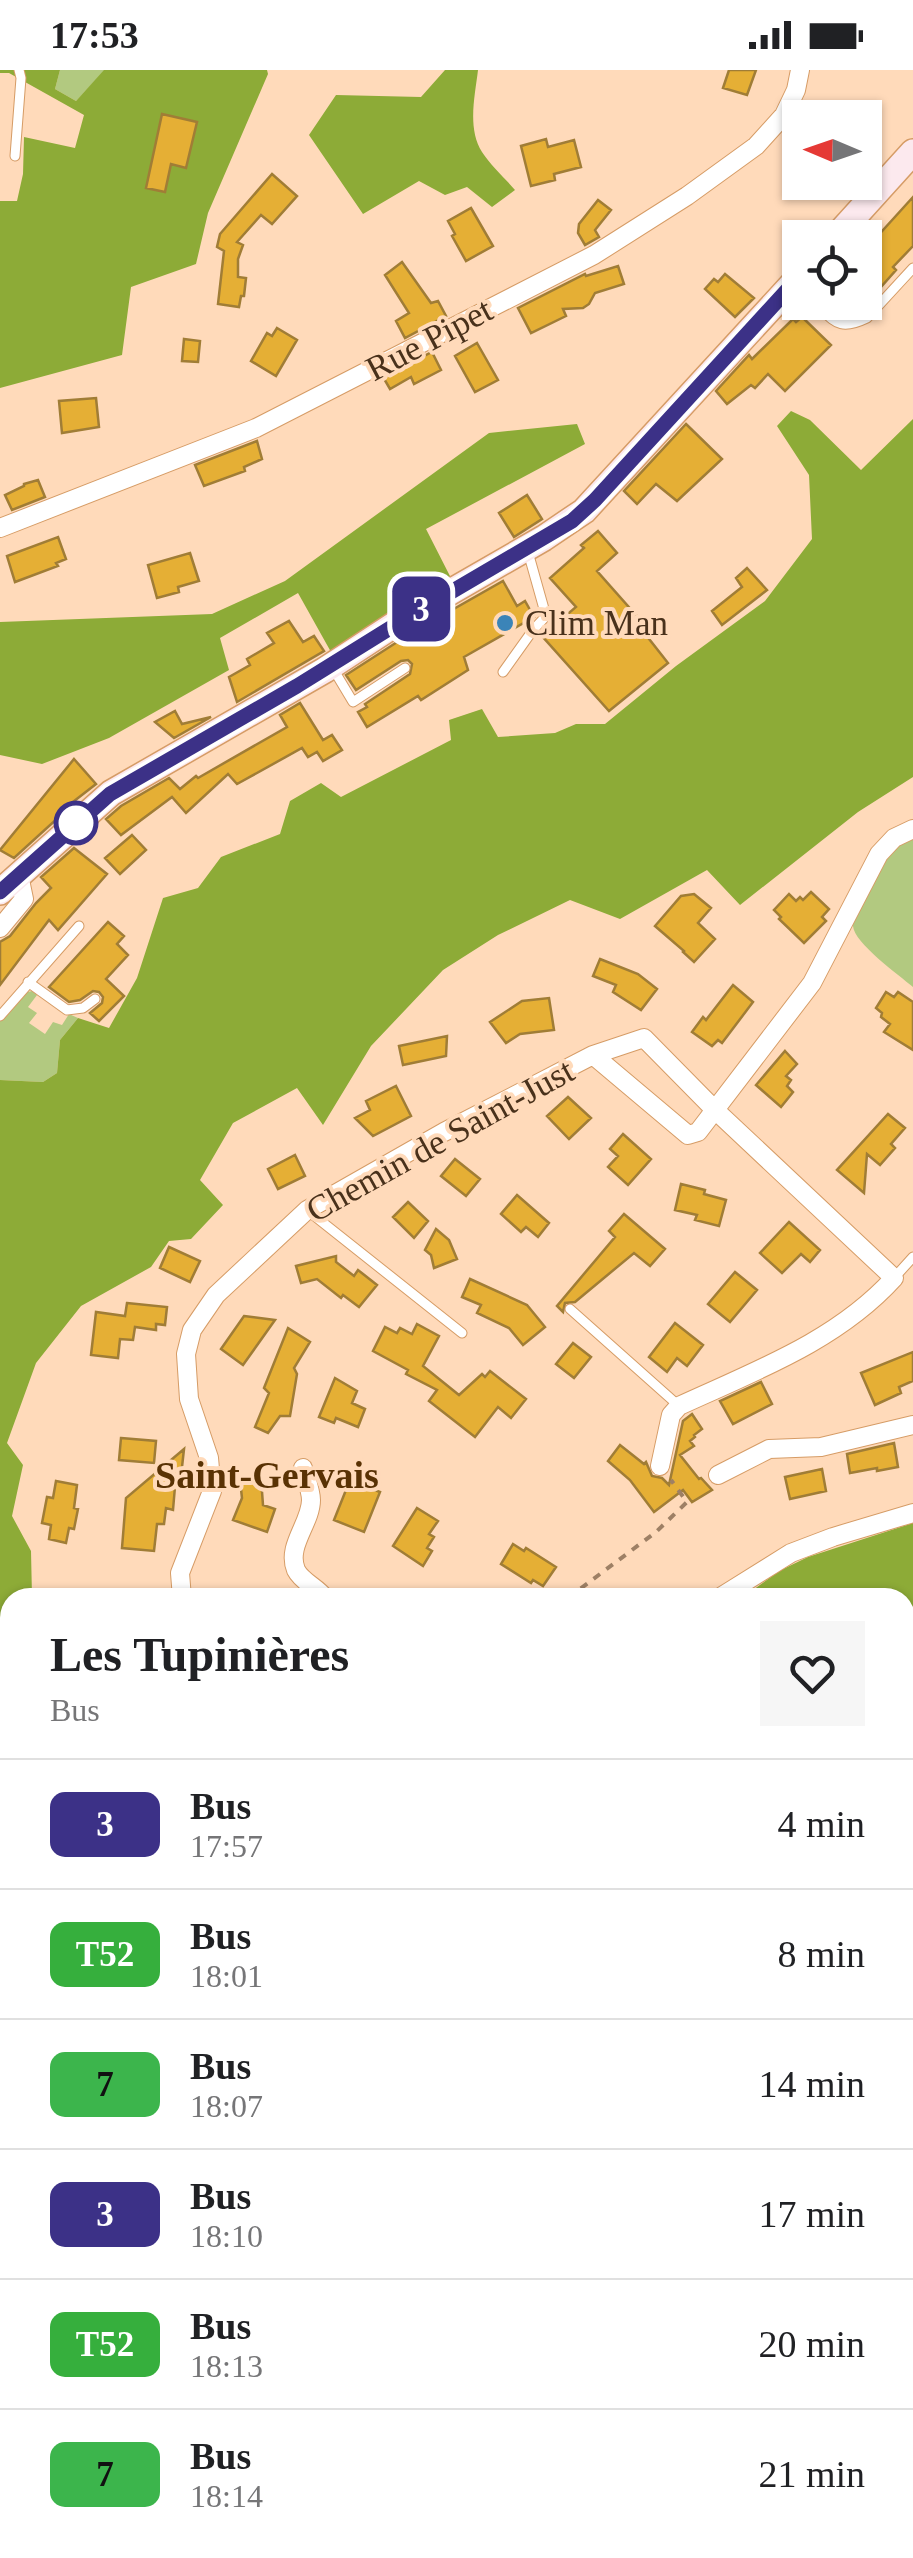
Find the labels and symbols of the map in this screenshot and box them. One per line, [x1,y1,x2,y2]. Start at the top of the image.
north arrow [782,100,882,200]
street label: Rue Pipet [360,290,499,389]
line badge: 3 [388,576,454,642]
place label: Clim Man [525,604,668,643]
marker: Clim Man [494,612,516,634]
unlabelled marker [55,802,97,844]
street label: Chemin de Saint-Just [300,1051,581,1230]
district label: Saint-Gervais [155,1454,379,1496]

